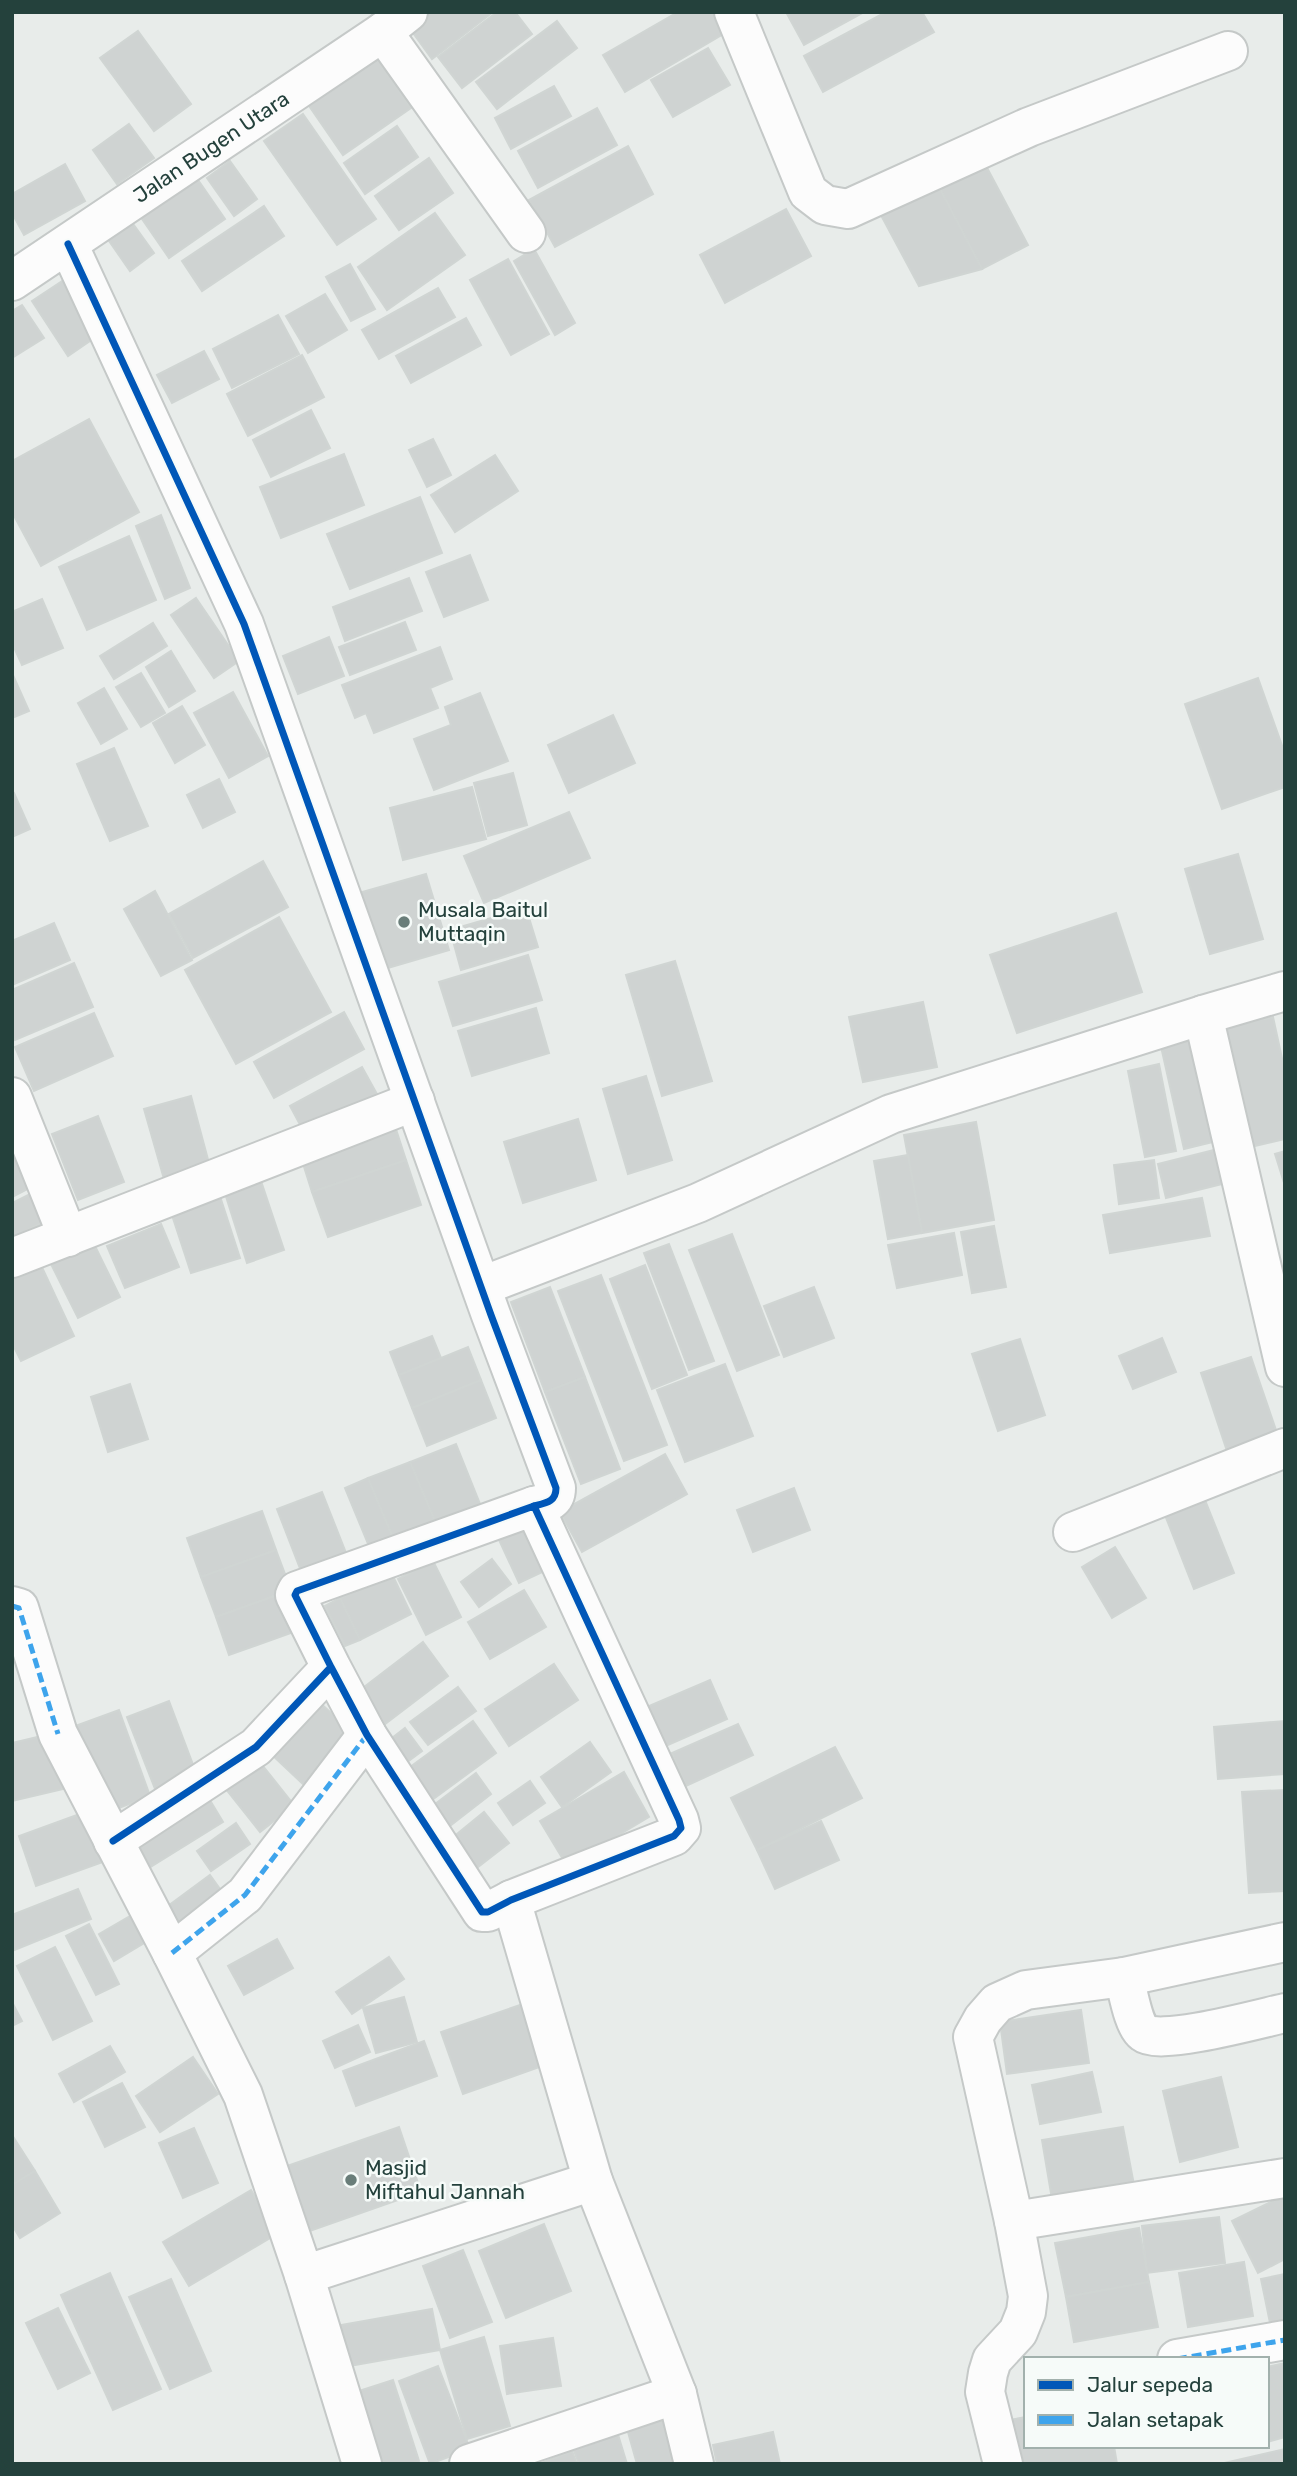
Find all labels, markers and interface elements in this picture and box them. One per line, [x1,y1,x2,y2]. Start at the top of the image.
street label: Jalan Bugen Utara [128,86,294,208]
place label: Musala Baitul Muttaqin [418,897,548,946]
marker: Musala Baitul Muttaqin [396,914,412,930]
place label: Masjid Miftahul Jannah [365,2155,525,2204]
marker: Masjid Miftahul Jannah [343,2172,359,2188]
legend [1024,2357,1269,2448]
text: Jalur sepeda [1087,2372,1213,2397]
text: Jalan setapak [1087,2407,1224,2432]

